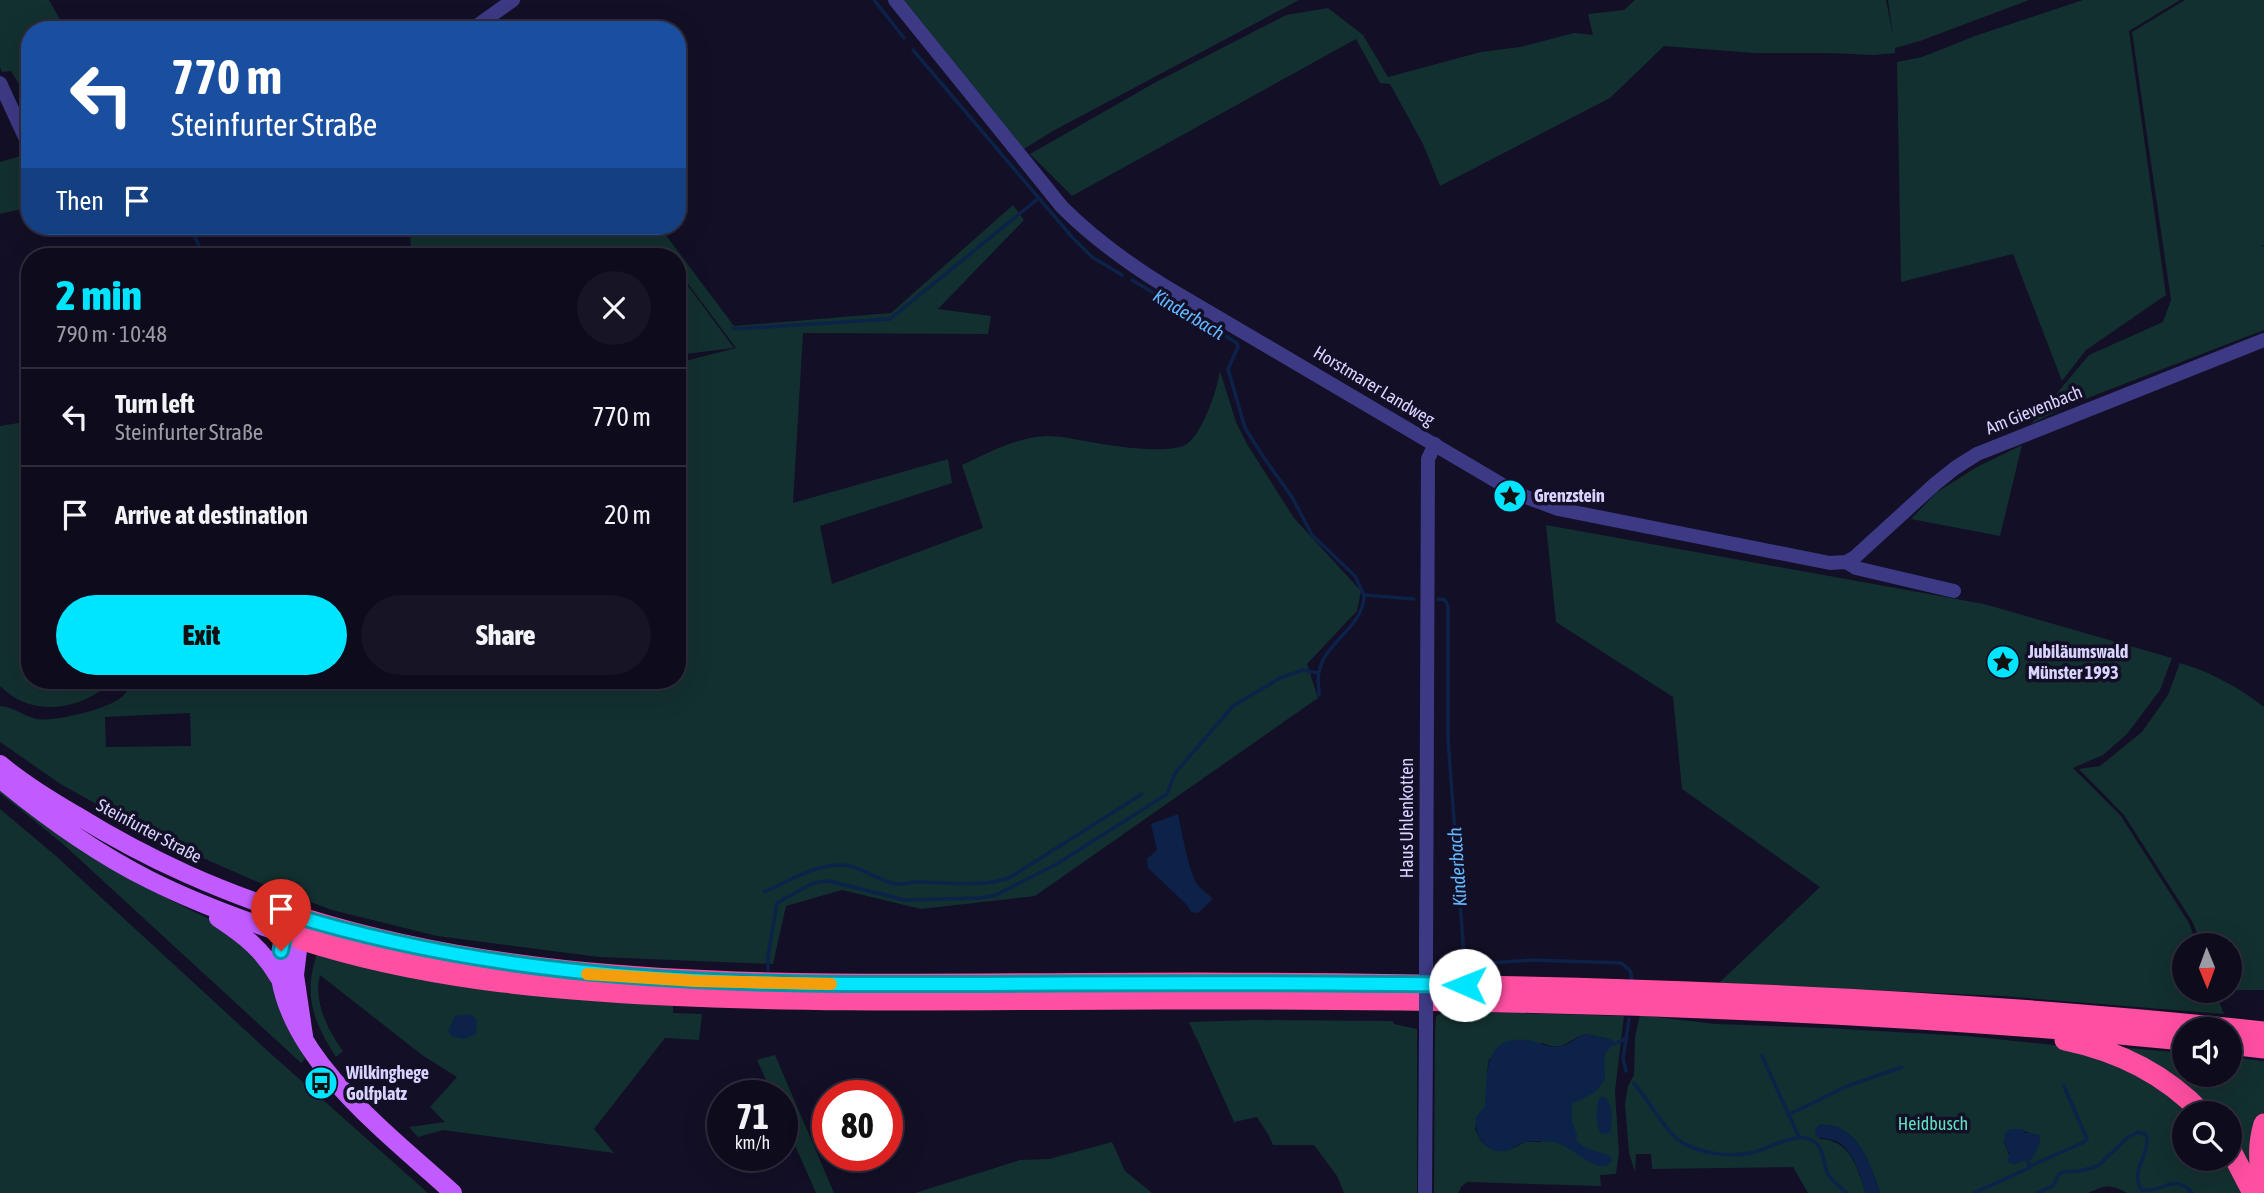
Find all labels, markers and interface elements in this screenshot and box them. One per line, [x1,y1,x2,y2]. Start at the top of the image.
text: 770 m [171,48,282,104]
icon: left [56,49,147,140]
text: Steinfurter Straße [171,106,377,143]
icon: arrive [118,182,156,220]
text: Then [56,186,104,216]
text: 2 min [56,271,142,319]
button: close [577,271,651,345]
water label: Kinderbach [1149,284,1229,344]
text: 790 m · 10:48 [56,321,167,347]
street label: Horstmarer Landweg [1310,341,1439,430]
street label: Am Gievenbach [1982,381,2085,438]
text: Turn left [115,389,195,419]
icon: left [56,398,94,436]
text: 770 m [592,402,651,432]
text: Steinfurter Straße [115,419,263,445]
place icon: Grenzstein [1491,477,1529,515]
place label: Grenzstein [1534,485,1605,506]
icon: arrive [56,496,94,534]
text: Arrive at destination [115,500,308,530]
text: 20 m [604,500,651,530]
button: Exit [56,595,347,675]
button: Share [361,595,651,675]
place label: Jubiläumswald Münster 1993 [2027,641,2128,683]
place icon: Jubiläumswald Münster 1993 [1984,643,2022,681]
street label: Haus Uhlenkotten [1396,758,1417,878]
street label: Steinfurter Straße [93,794,205,867]
water label: Kinderbach [1443,827,1471,907]
pin [251,879,311,951]
icon: arrive [262,890,300,928]
north arrow [2172,933,2242,1003]
map controls [2172,933,2242,1171]
position arrow [1428,948,1502,1022]
button: sound [2172,1017,2242,1087]
place label: Wilkinghege Golfplatz [345,1062,429,1104]
bus stop icon: Wilkinghege Golfplatz [302,1064,340,1102]
speed limit sign: 80 [812,1080,903,1171]
text: 71 [736,1096,769,1136]
button: search [2172,1101,2242,1171]
park label: Heidbusch [1898,1113,1968,1134]
text: km/h [735,1132,770,1153]

